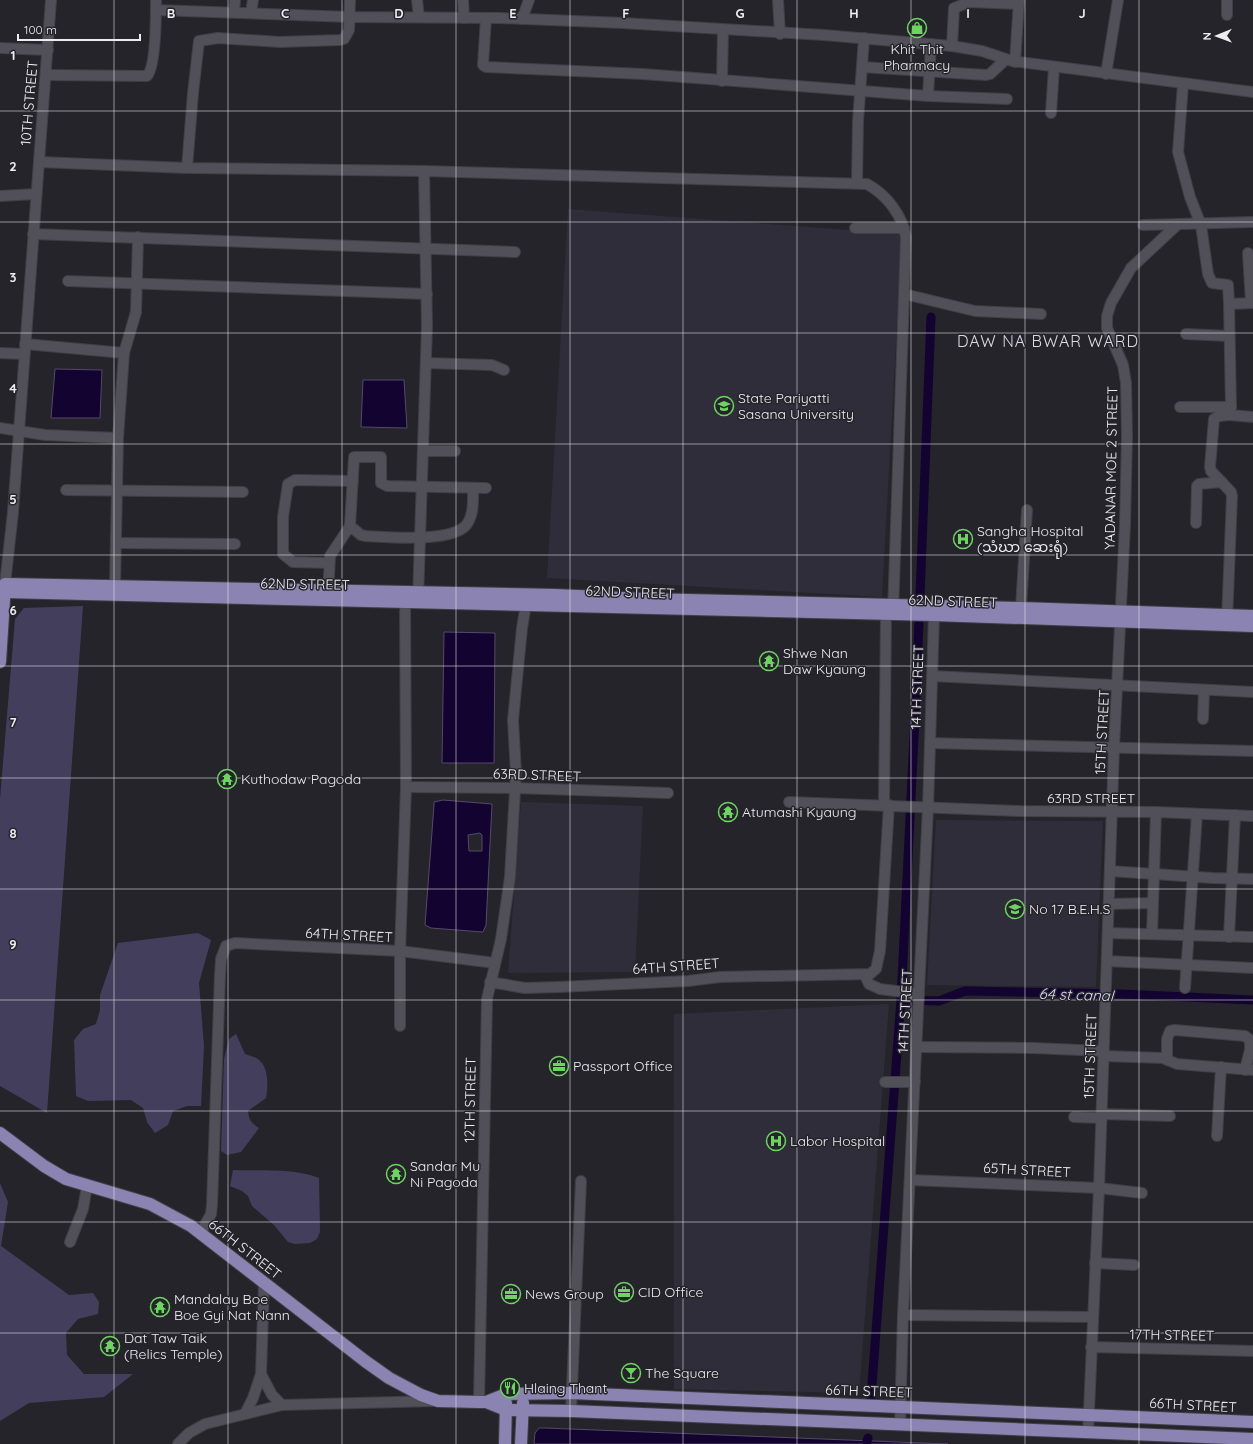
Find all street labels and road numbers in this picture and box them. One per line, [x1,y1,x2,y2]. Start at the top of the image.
street label: 10TH STREET [16,60,42,146]
street label: YADANAR MOE 2 STREET [1101,386,1121,550]
street label: 62ND STREET [260,574,350,594]
street label: 62ND STREET [585,581,675,603]
street label: 62ND STREET [908,590,998,612]
street label: 14TH STREET [907,644,927,730]
street label: 15TH STREET [1091,689,1113,775]
street label: 63RD STREET [493,764,581,786]
street label: 63RD STREET [1047,789,1135,807]
street label: 64TH STREET [305,924,393,946]
street label: 64TH STREET [632,954,720,978]
street label: 14TH STREET [894,968,916,1054]
street label: 15TH STREET [1080,1013,1100,1099]
street label: 12TH STREET [460,1057,480,1143]
street label: 65TH STREET [983,1159,1071,1181]
street label: 66TH STREET [205,1215,285,1283]
street label: 17TH STREET [1129,1325,1215,1345]
street label: 66TH STREET [825,1380,913,1402]
street label: 66TH STREET [1149,1394,1237,1416]

